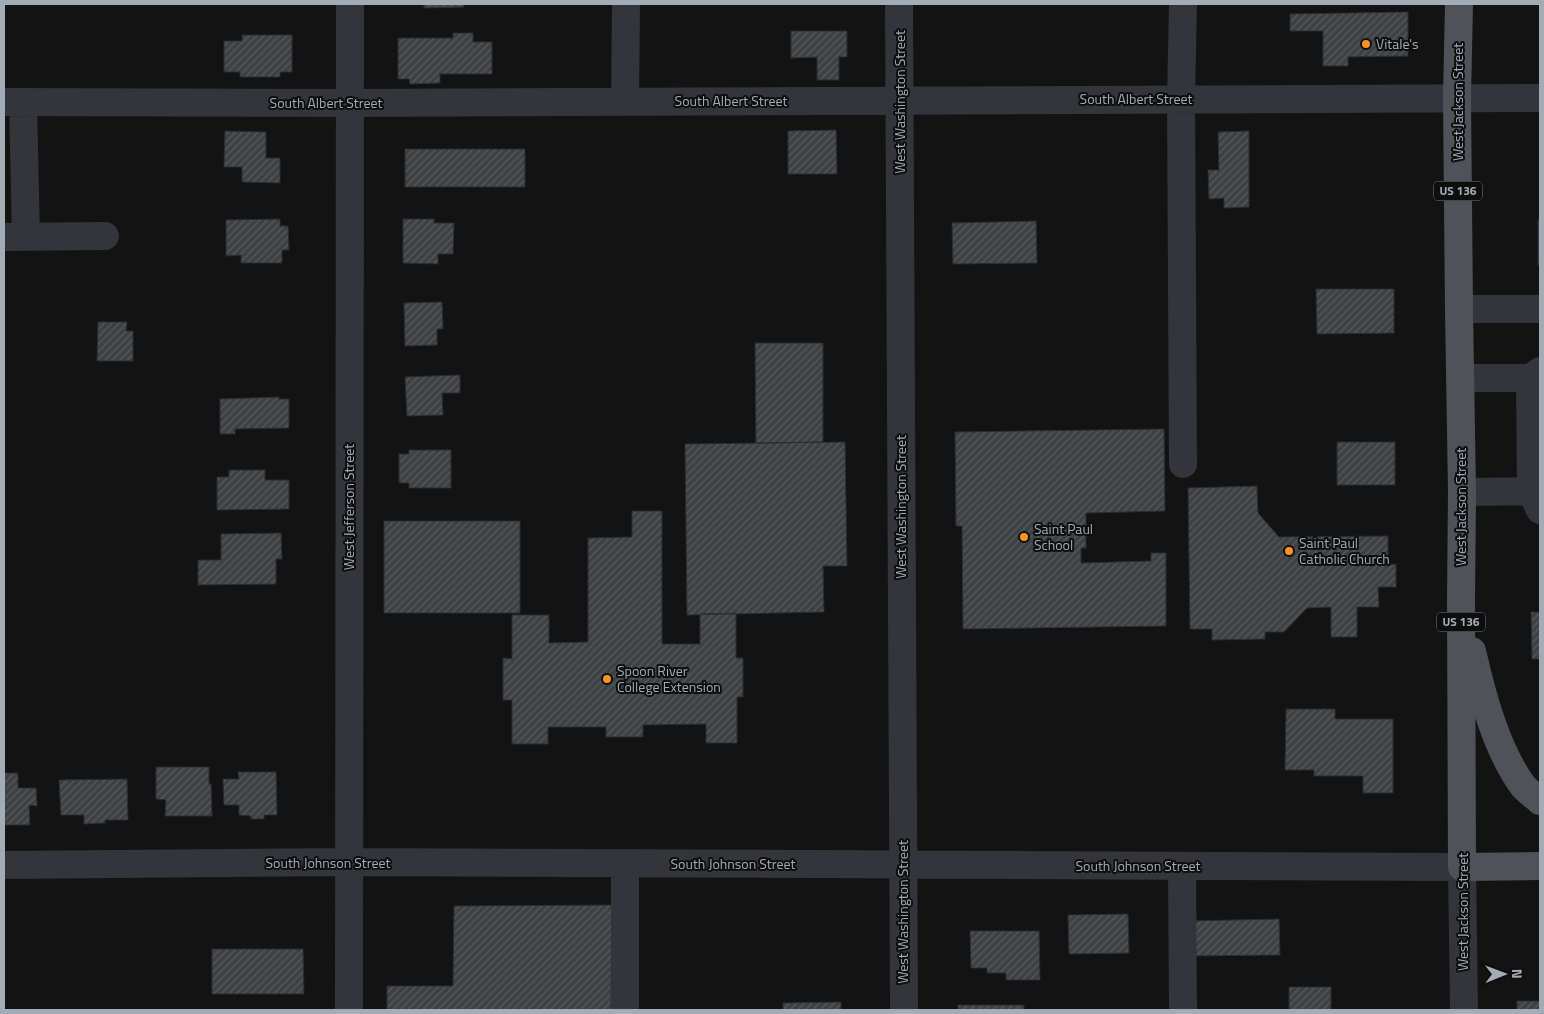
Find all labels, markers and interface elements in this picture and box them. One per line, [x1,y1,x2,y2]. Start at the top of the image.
street label: West Washington Street [889,30,910,174]
place label: Vitale's [1376,33,1419,54]
marker: Vitale's [1360,38,1372,50]
street label: West Jackson Street [1447,43,1468,161]
street label: South Albert Street [1080,88,1193,109]
street label: South Albert Street [675,90,788,111]
street label: South Albert Street [270,92,383,113]
road number: US 136 [1434,182,1482,200]
street label: West Washington Street [890,435,911,579]
street label: West Jefferson Street [338,444,359,570]
street label: West Jackson Street [1450,448,1471,566]
place label: Saint Paul School [1034,518,1093,555]
marker: Saint Paul School [1018,531,1030,543]
place label: Saint Paul Catholic Church [1299,532,1390,569]
marker: Saint Paul Catholic Church [1283,545,1295,557]
road number: US 136 [1437,612,1485,632]
place label: Spoon River College Extension [617,660,721,697]
marker: Spoon River College Extension [601,673,613,685]
street label: West Washington Street [892,840,913,984]
street label: South Johnson Street [266,852,391,873]
street label: South Johnson Street [671,853,796,874]
street label: West Jackson Street [1452,853,1473,971]
street label: South Johnson Street [1076,855,1201,876]
north arrow [1479,949,1529,999]
text: N [1507,969,1528,979]

